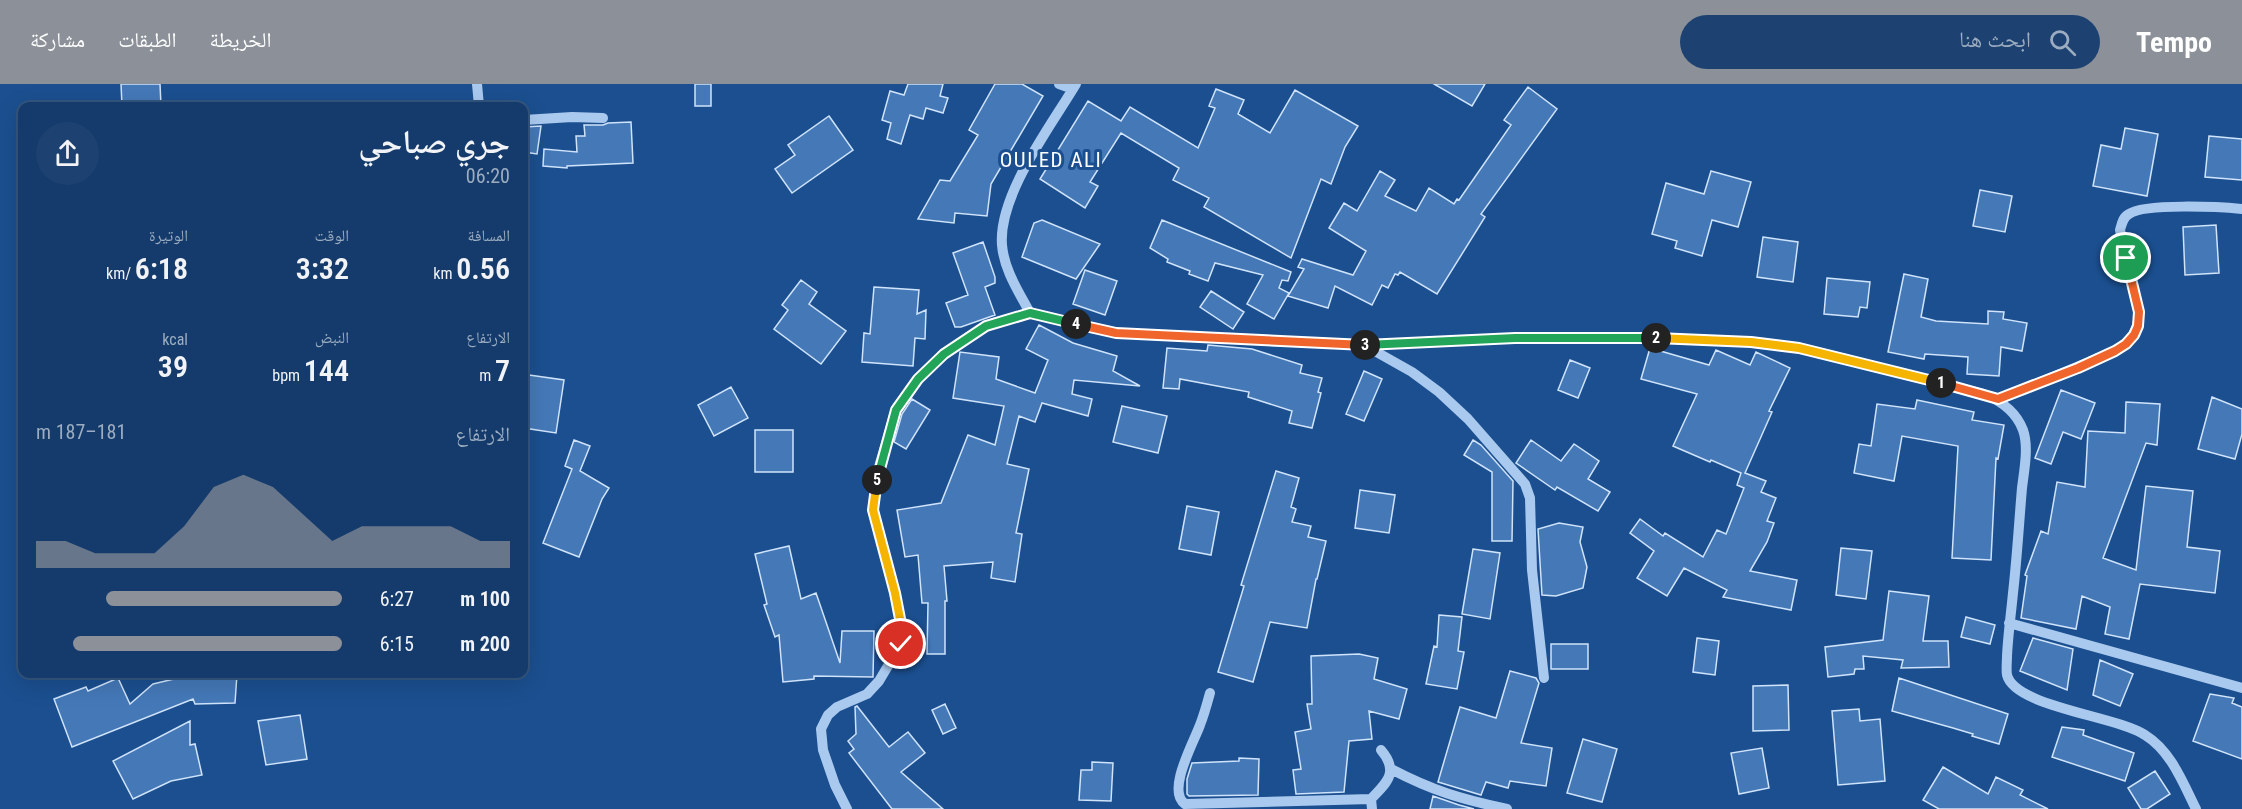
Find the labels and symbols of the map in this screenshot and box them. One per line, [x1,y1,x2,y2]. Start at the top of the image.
district label: OULED ALI [1000,148,1102,172]
pin [2100,232,2151,283]
pin: 4 [1061,309,1091,339]
pin: 2 [1641,323,1671,353]
pin: 3 [1350,330,1380,360]
pin: 1 [1926,368,1956,398]
pin: 5 [862,465,892,495]
pin [875,618,926,669]

